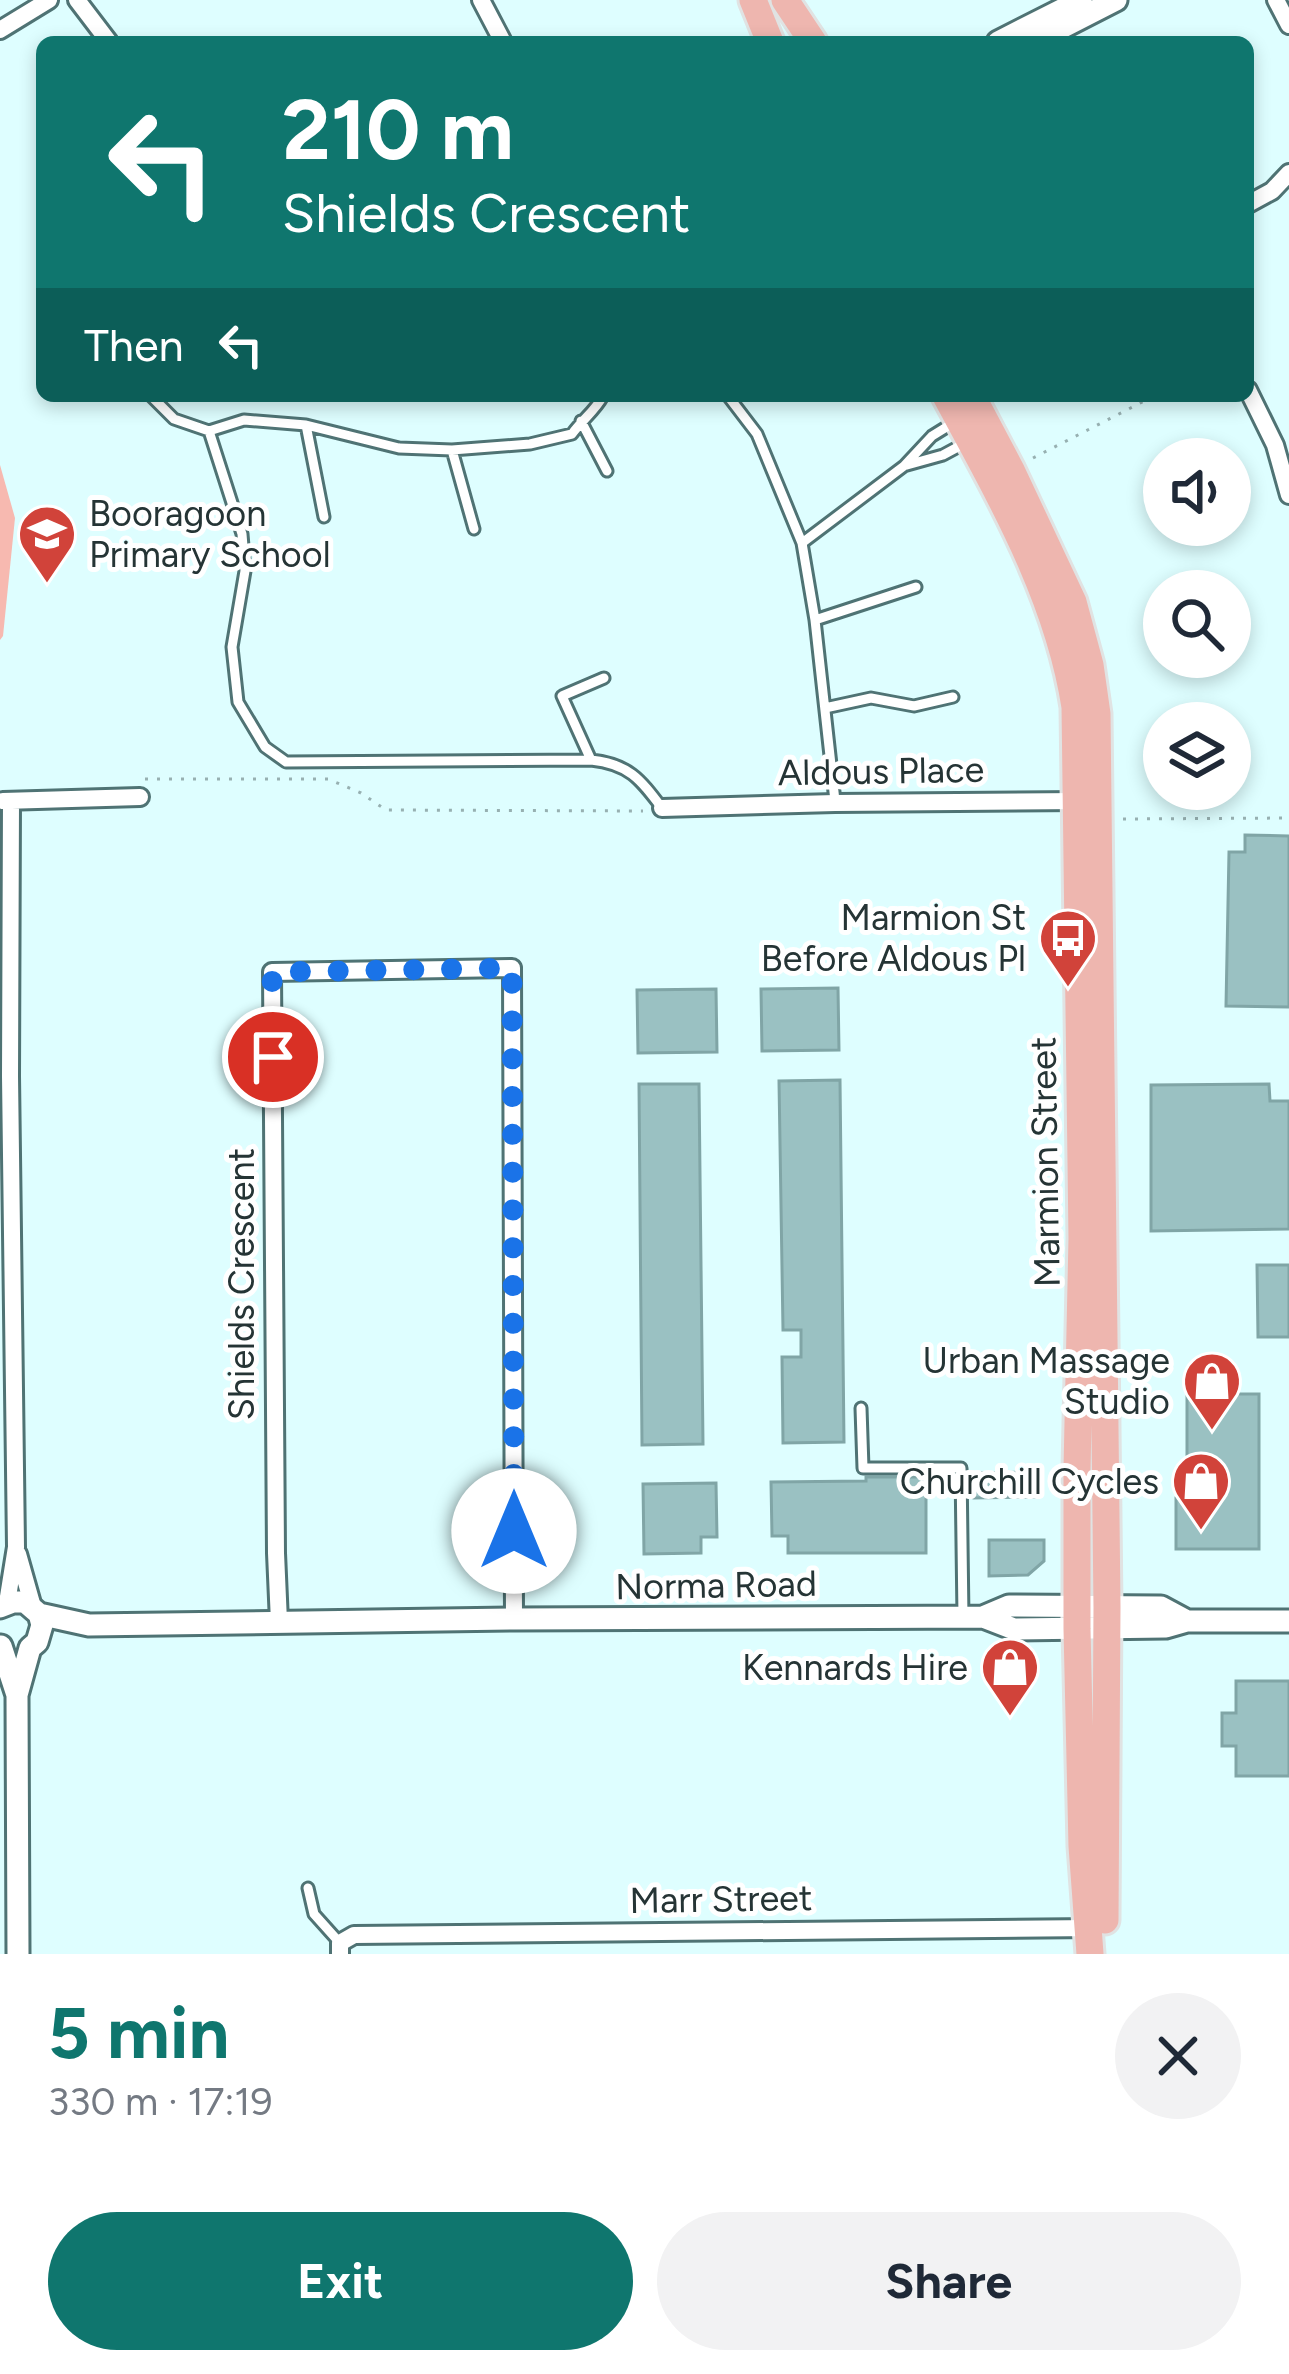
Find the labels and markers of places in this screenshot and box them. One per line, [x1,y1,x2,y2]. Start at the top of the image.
place label: Booragoon Primary School [89,492,331,576]
school or university icon: Booragoon Primary School [16,503,78,585]
place label: Marmion St Before Aldous Pl [761,896,1026,980]
bus stop icon: Marmion St Before Aldous Pl [1037,907,1099,989]
pin [222,1006,324,1108]
place label: Urban Massage Studio [922,1339,1170,1423]
shop icon: Urban Massage Studio [1181,1350,1243,1432]
shop icon: Churchill Cycles [1170,1450,1232,1532]
place label: Churchill Cycles [900,1460,1159,1503]
shop icon: Kennards Hire [979,1636,1041,1718]
place label: Kennards Hire [742,1646,968,1689]

